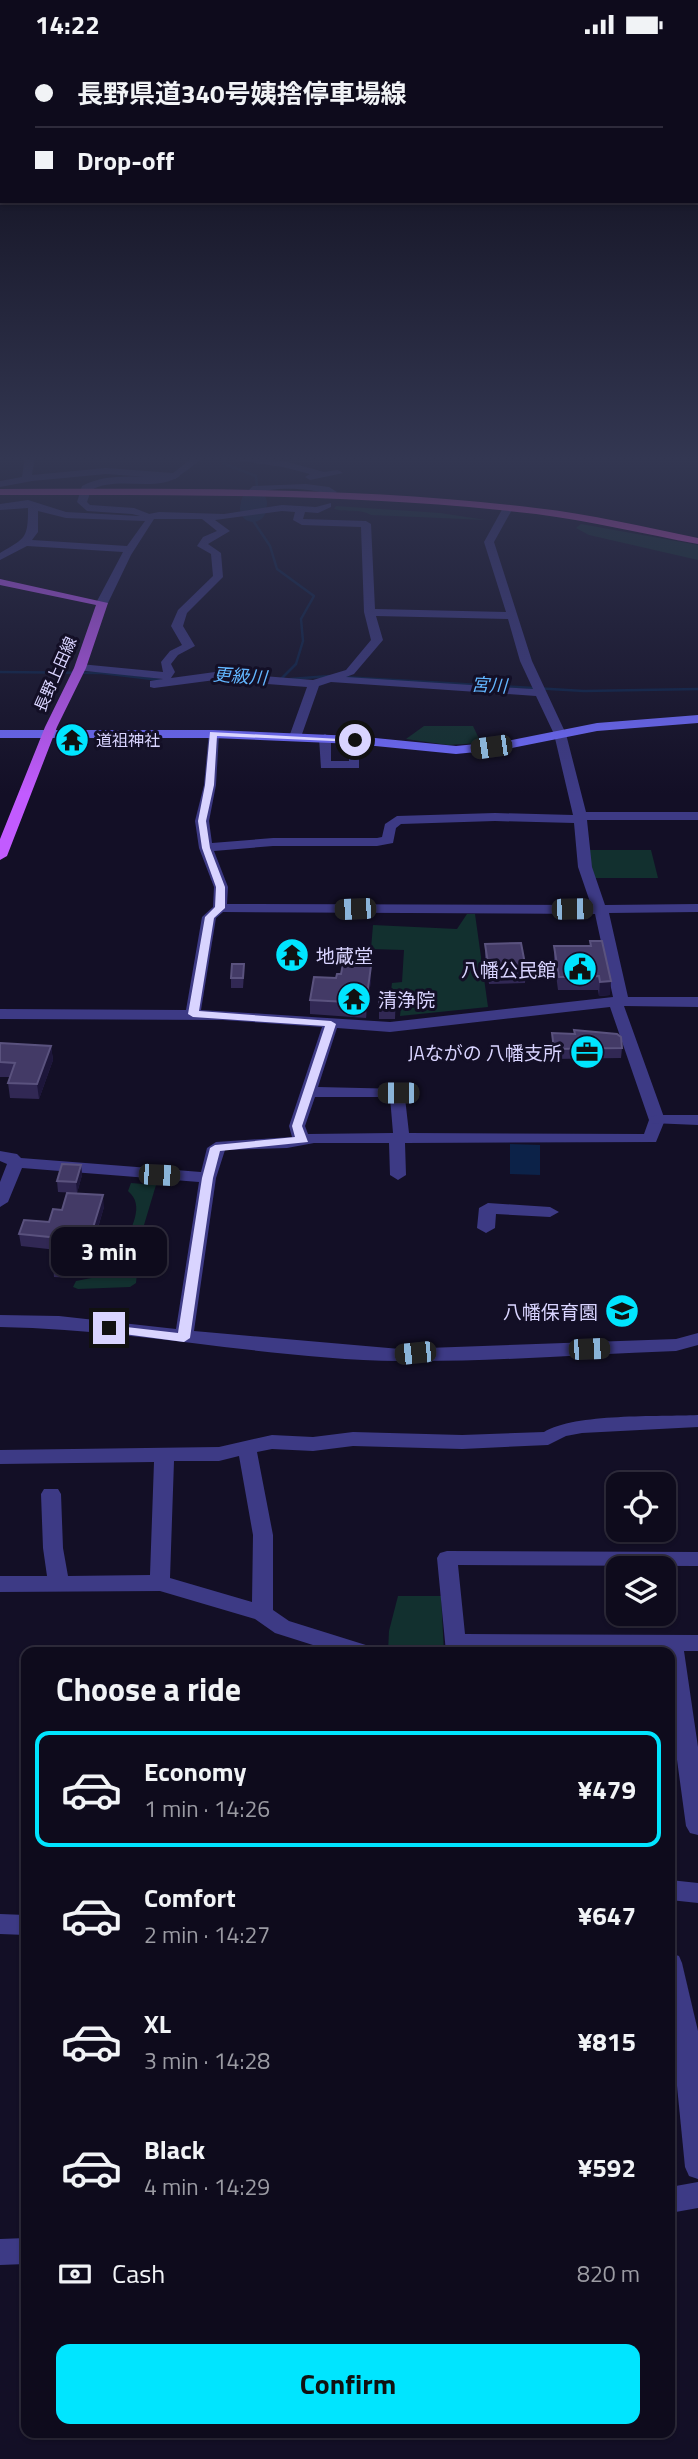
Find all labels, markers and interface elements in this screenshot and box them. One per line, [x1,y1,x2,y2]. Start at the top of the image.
text: 14:22 [35,5,100,44]
text: 長野県道340号姨捨停車場線 [77,74,407,113]
text: Drop-off [77,141,174,180]
street label: 長野上田線 [28,633,82,715]
water label: 更級川 [212,661,270,691]
water label: 宮川 [470,671,510,700]
temple icon: 道祖神社 [53,721,91,759]
route start [339,724,371,756]
place label: 道祖神社 [96,728,160,752]
car [469,734,514,760]
car [334,898,377,920]
car [551,898,594,920]
temple icon: 地蔵堂 [273,936,311,974]
place label: 地蔵堂 [316,941,373,970]
public building icon: 八幡公民館 [561,950,599,988]
place label: 八幡公民館 [461,955,556,984]
temple icon: 清浄院 [335,980,373,1018]
place label: 清浄院 [378,985,435,1014]
office icon: JAながの 八幡支所 [568,1033,606,1071]
place label: JAながの 八幡支所 [408,1038,562,1067]
car [378,1083,420,1104]
car [138,1163,181,1187]
callout: 3 min [51,1227,167,1275]
text: 3 min [81,1234,137,1269]
school or university icon: 八幡保育園 [603,1292,641,1330]
place label: 八幡保育園 [503,1297,598,1326]
route end [93,1312,125,1344]
car [568,1338,611,1360]
car [394,1340,437,1366]
map controls [606,1472,676,1626]
button: locate [606,1472,676,1542]
button: layers [606,1556,676,1626]
text: Choose a ride [56,1665,241,1713]
text: Economy [144,1752,246,1791]
icon: car [60,1758,123,1821]
text: ¥479 [578,1770,636,1809]
text: 1 min · 14:26 [144,1791,270,1826]
text: Comfort [144,1878,236,1917]
icon: car [60,1884,123,1947]
text: ¥647 [578,1896,636,1935]
text: 2 min · 14:27 [144,1917,270,1952]
text: XL [144,2004,171,2043]
icon: car [60,2010,123,2073]
text: ¥815 [578,2022,636,2061]
text: 3 min · 14:28 [144,2043,270,2078]
text: Black [144,2130,205,2169]
icon: car [60,2136,123,2199]
text: ¥592 [578,2148,636,2187]
text: 4 min · 14:29 [144,2169,270,2204]
text: Cash [112,2254,165,2293]
icon: cash [56,2255,94,2293]
text: 820 m [577,2256,640,2291]
button: Confirm [56,2344,640,2424]

